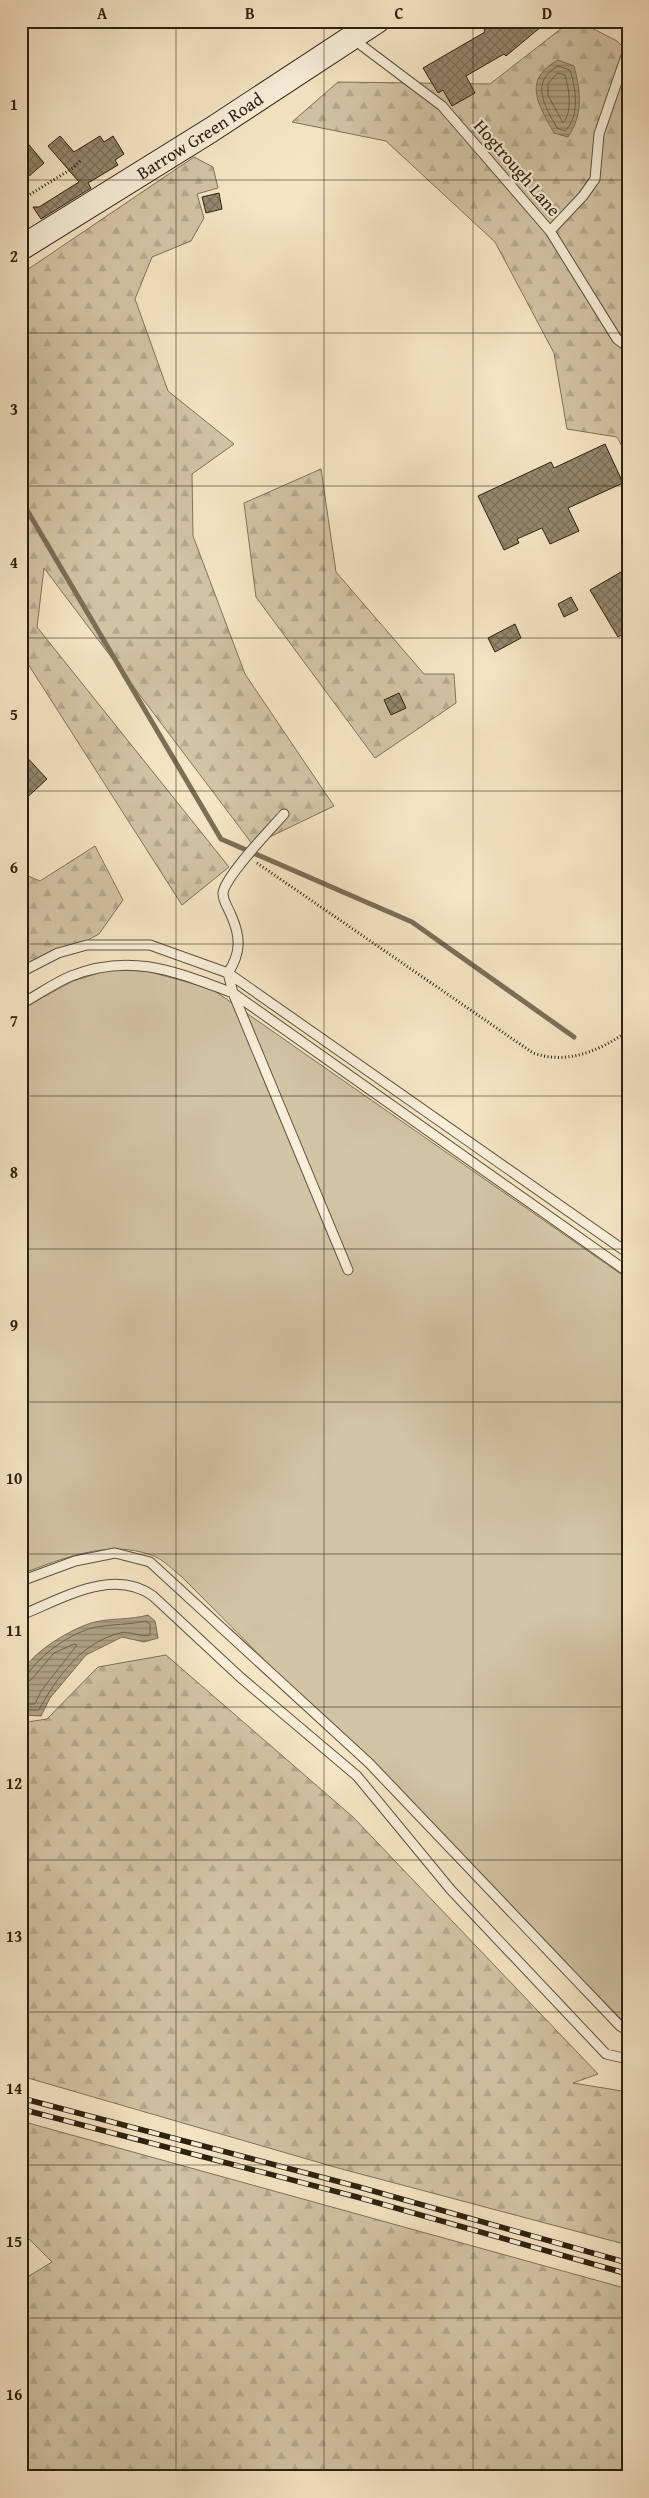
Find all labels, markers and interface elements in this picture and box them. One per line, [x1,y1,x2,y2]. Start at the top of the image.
text: A [97,1,108,25]
text: B [245,1,255,25]
text: C [394,1,404,25]
text: D [542,1,552,25]
street label: Barrow Green Road [131,85,269,186]
text: 1 [10,92,18,116]
street label: Hogtrough Lane [467,113,567,222]
text: 2 [10,244,18,268]
text: 3 [10,397,18,421]
text: 4 [10,550,18,574]
text: 5 [10,702,18,726]
text: 6 [10,855,18,879]
text: 7 [10,1008,18,1032]
text: 8 [10,1160,18,1184]
text: 9 [10,1313,18,1337]
text: 10 [6,1466,22,1490]
text: 11 [6,1618,22,1642]
text: 12 [6,1771,22,1795]
text: 13 [6,1924,22,1948]
text: 14 [6,2076,22,2100]
text: 15 [6,2229,22,2253]
text: 16 [6,2382,22,2406]

